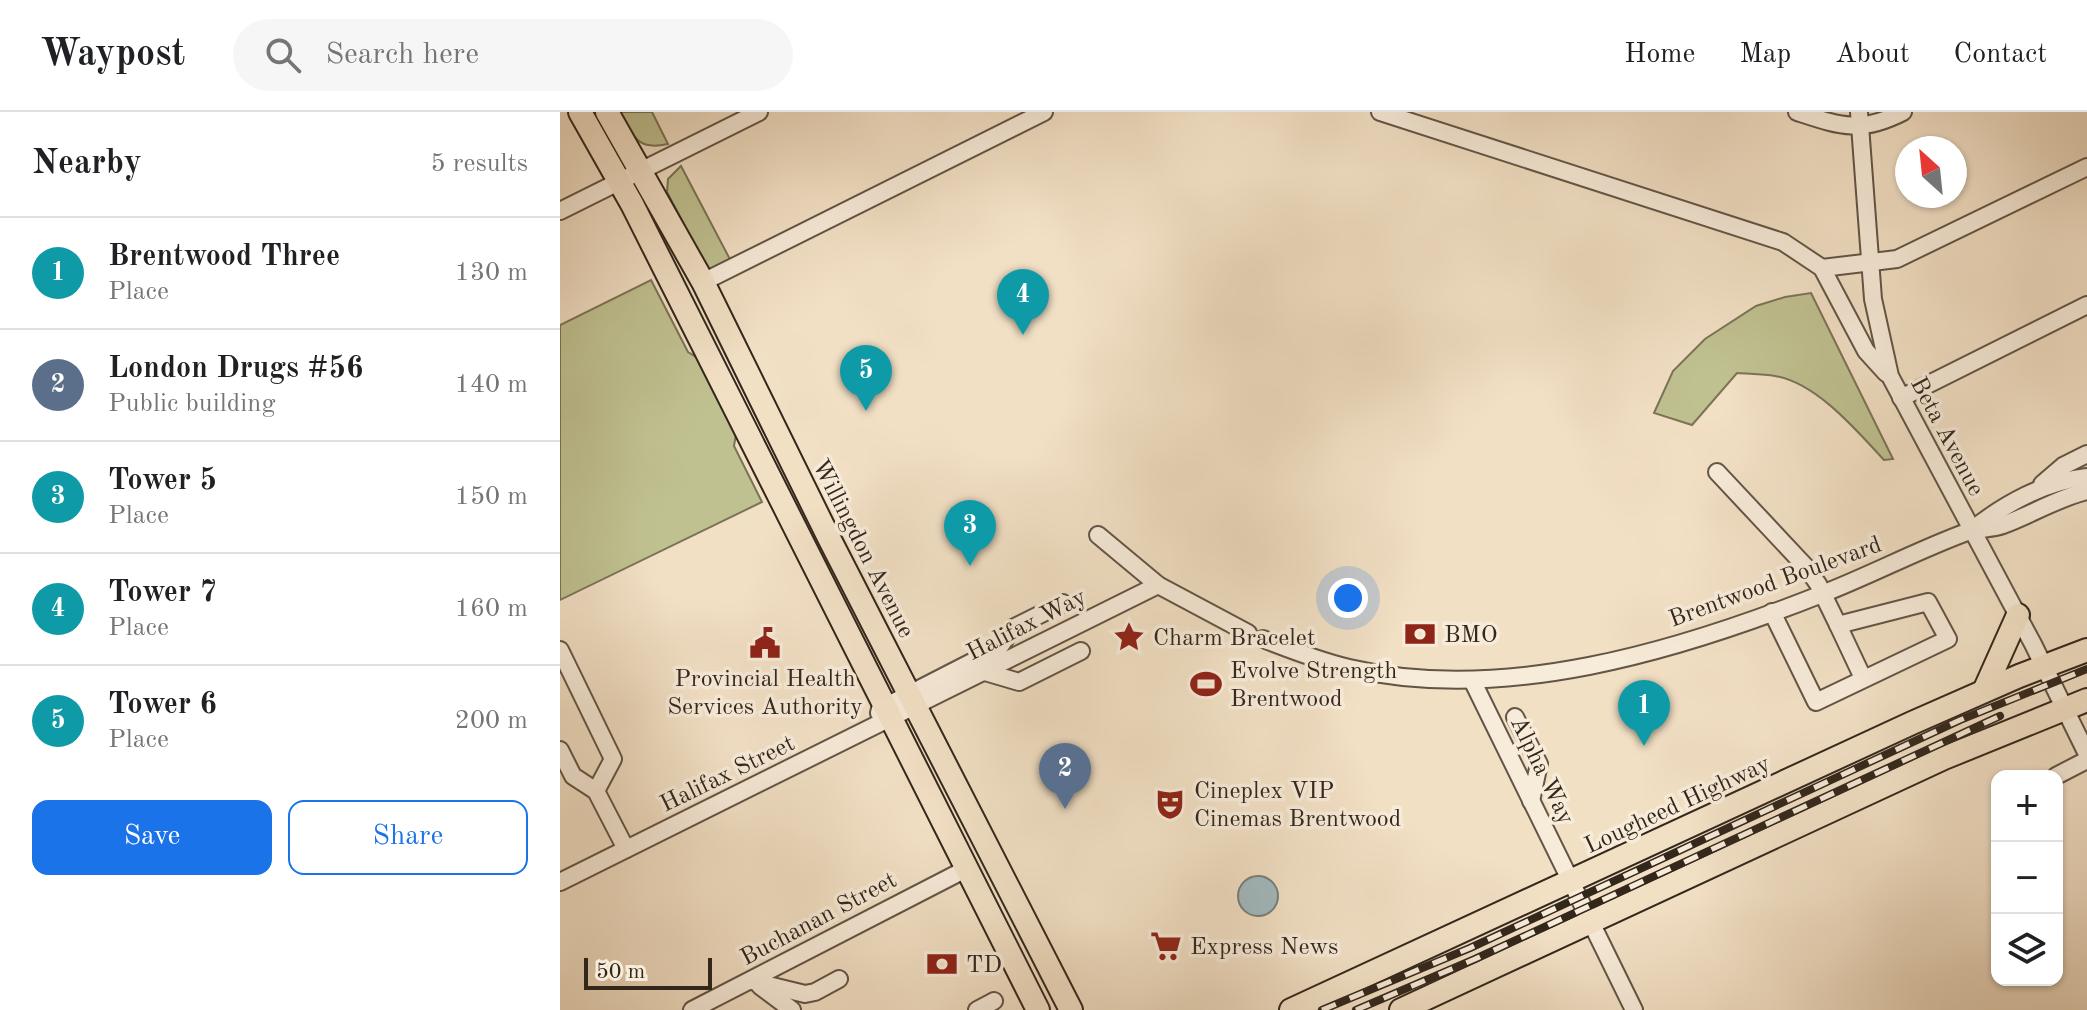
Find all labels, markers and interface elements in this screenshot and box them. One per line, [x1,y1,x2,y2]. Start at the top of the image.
search box [233,19,793,91]
icon: search [261,33,305,77]
text: Waypost [40,36,185,74]
text: Search here [325,40,479,70]
text: Home [1624,41,1695,69]
text: Map [1739,41,1791,69]
text: About [1835,41,1910,69]
text: Contact [1954,41,2047,69]
north arrow [1895,136,1967,208]
text: Nearby [32,147,142,181]
text: 5 results [430,151,528,177]
text: Brentwood Three [108,242,340,272]
text: 1 [50,260,66,286]
text: 130 m [455,260,528,286]
pin: 4 [997,269,1049,335]
text: Place [108,279,169,305]
pin: 5 [840,345,892,411]
text: London Drugs #56 [108,354,363,384]
text: 2 [50,372,66,398]
text: 140 m [455,372,528,398]
street label: Beta Avenue [1905,374,1988,500]
text: Public building [108,391,275,417]
street label: Willingdon Avenue [807,456,918,642]
text: Tower 5 [108,466,217,496]
text: 3 [50,484,66,510]
text: 150 m [455,484,528,510]
pin: 3 [944,500,996,566]
text: Place [108,503,169,529]
street label: Brentwood Boulevard [1666,533,1885,633]
text: Tower 7 [108,578,217,608]
your location [1328,578,1368,618]
street label: Halifax Way [963,585,1091,666]
text: 4 [50,596,66,622]
text: 160 m [455,596,528,622]
text: Place [108,615,169,641]
bank icon: BMO [1403,617,1437,651]
place icon: Charm Bracelet [1112,620,1146,654]
place label: BMO [1444,624,1497,648]
public building icon: Provincial Health Services Authority [748,626,782,660]
place label: Charm Bracelet [1153,627,1315,651]
place label: Evolve Strength Brentwood [1230,660,1397,712]
sports icon: Evolve Strength Brentwood [1189,667,1223,701]
place label: Provincial Health Services Authority [667,668,863,720]
pin: 1 [1618,680,1670,746]
text: Tower 6 [108,690,217,720]
text: 5 [50,708,66,734]
text: 200 m [455,708,528,734]
street label: Alpha Way [1505,713,1578,829]
text: Place [108,727,169,753]
street label: Halifax Street [657,732,799,818]
pin: 2 [1039,743,1091,809]
street label: Lougheed Highway [1581,752,1775,859]
map controls [1991,770,2063,986]
button: + [1991,770,2063,842]
place label: Cineplex VIP Cinemas Brentwood [1194,780,1401,832]
theatre icon: Cineplex VIP Cinemas Brentwood [1153,787,1187,821]
button: Save [32,800,272,875]
button: Share [288,800,528,875]
button: − [1991,842,2063,914]
street label: Buchanan Street [737,869,901,971]
button: layers [1991,914,2063,986]
supermarket icon: Express News [1149,929,1183,963]
place label: Express News [1190,936,1338,960]
bank icon: TD [925,947,959,981]
scale bar [584,954,712,990]
place label: TD [966,954,1002,978]
text: 50 m [596,961,645,983]

